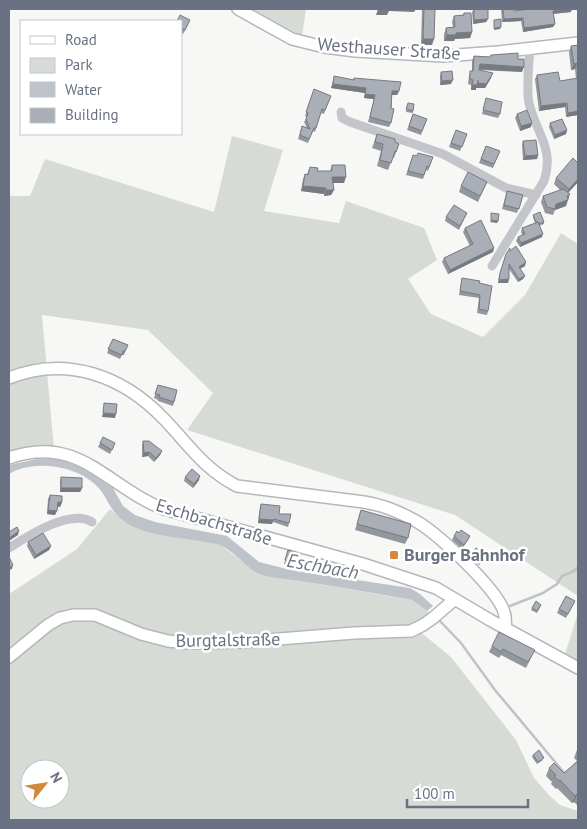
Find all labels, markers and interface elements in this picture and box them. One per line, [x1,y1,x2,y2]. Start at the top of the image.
legend [20,20,182,135]
text: Road [65,30,97,49]
street label: Westhauser Straße [317,32,461,65]
text: Park [65,55,93,74]
text: Water [65,80,102,99]
text: Building [65,105,119,124]
street label: Eschbachstraße [153,493,275,550]
place label: Burger Bahnhof [404,543,526,566]
water label: Eschbach [285,548,361,584]
marker: Burger Bahnhof [388,549,400,561]
street label: Burgtalstraße [175,627,281,652]
north arrow [20,759,70,809]
text: N [46,769,66,786]
scale bar [407,776,528,808]
text: 100 m [414,784,455,803]

